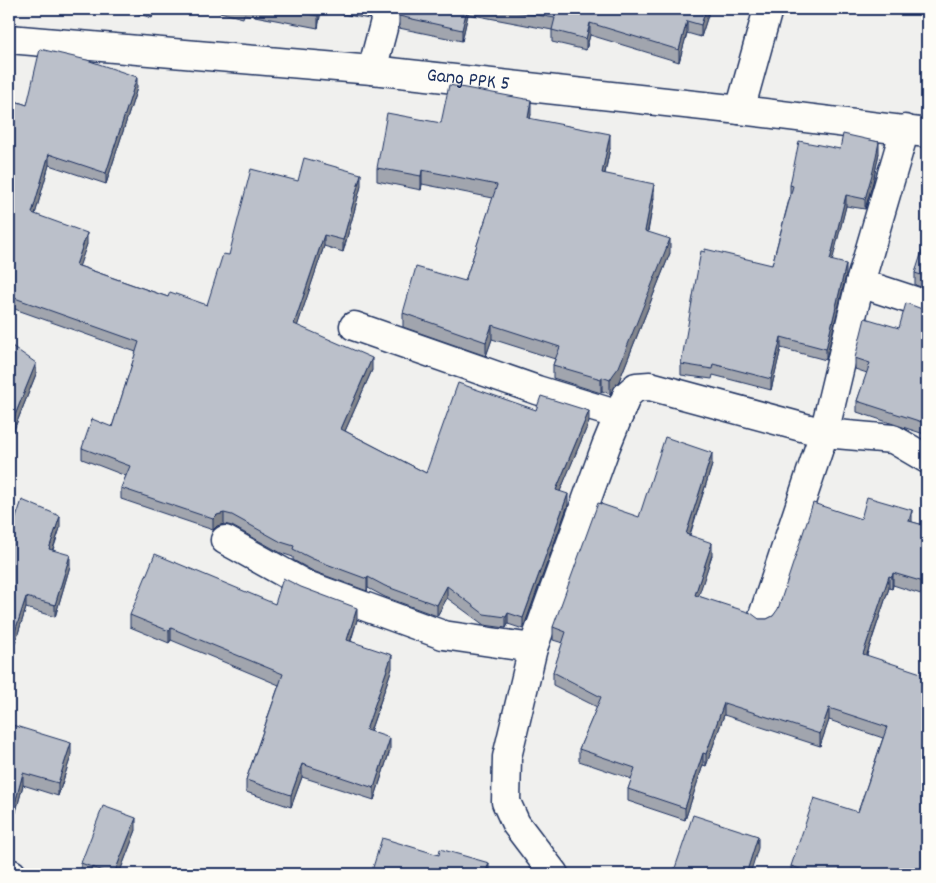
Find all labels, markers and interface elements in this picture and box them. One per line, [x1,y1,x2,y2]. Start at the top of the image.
street label: Gang PPK 5 [425,62,511,99]

